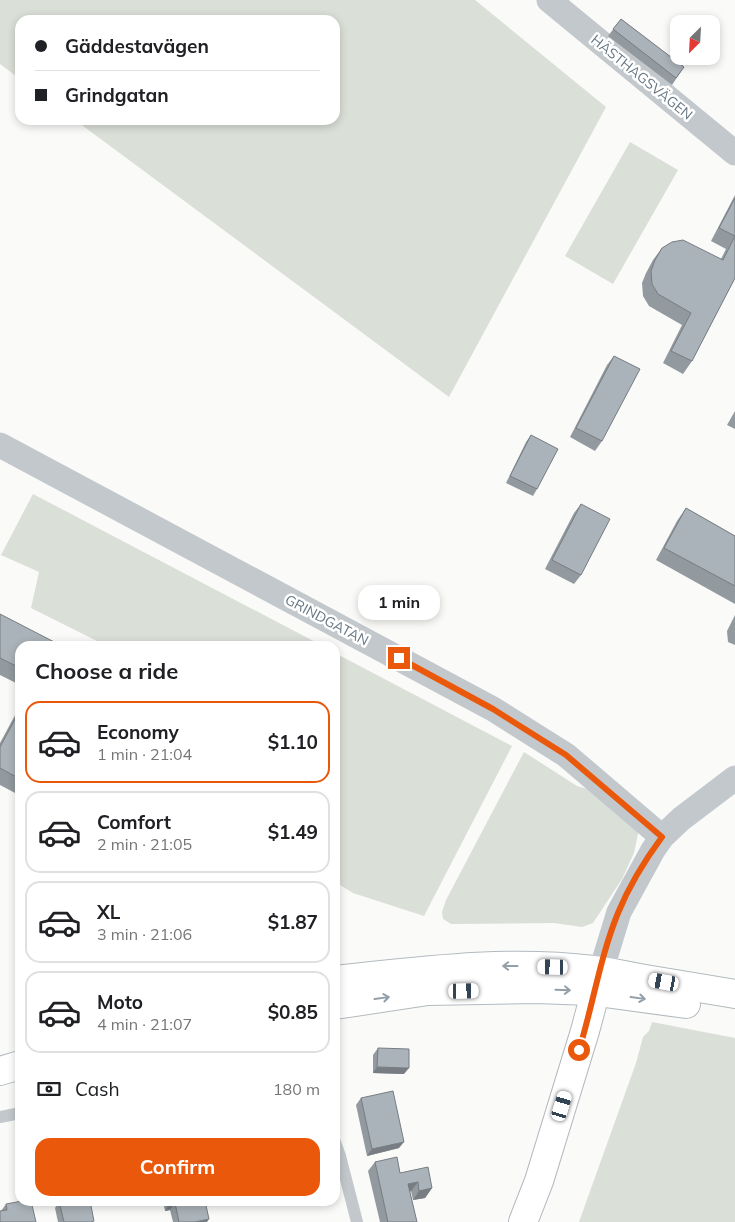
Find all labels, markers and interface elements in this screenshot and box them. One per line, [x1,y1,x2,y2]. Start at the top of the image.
north arrow [670,15,720,65]
map controls [670,15,720,65]
street label: HÄSTHAGSVÄGEN [588,30,696,124]
text: Gäddestavägen [65,34,209,58]
text: Grindgatan [65,83,169,107]
callout: 1 min [358,586,440,620]
street label: GRINDGATAN [282,590,372,650]
text: 1 min [378,592,420,612]
route end [388,647,410,669]
text: Choose a ride [35,657,178,685]
icon: car [37,720,82,765]
text: Economy [97,720,179,744]
text: $1.10 [268,730,318,754]
text: 1 min · 21:04 [97,744,192,764]
icon: car [37,810,82,855]
text: Comfort [97,810,171,834]
text: $1.49 [268,820,318,844]
text: 2 min · 21:05 [97,834,192,854]
icon: car [37,900,82,945]
text: XL [97,900,120,924]
text: $1.87 [268,910,318,934]
text: 3 min · 21:06 [97,924,192,944]
car [537,959,568,975]
one-way arrow [502,961,518,971]
car [647,972,680,992]
car [448,983,479,999]
one-way arrow [554,985,571,995]
icon: car [37,990,82,1035]
text: Moto [97,990,143,1014]
one-way arrow [373,993,389,1003]
one-way arrow [629,993,645,1003]
text: $0.85 [268,1000,318,1024]
text: 4 min · 21:07 [97,1014,192,1034]
route start [568,1039,590,1061]
icon: cash [35,1075,63,1103]
text: Cash [75,1077,120,1101]
text: 180 m [273,1079,320,1099]
car [550,1089,573,1123]
button: Confirm [35,1138,320,1196]

